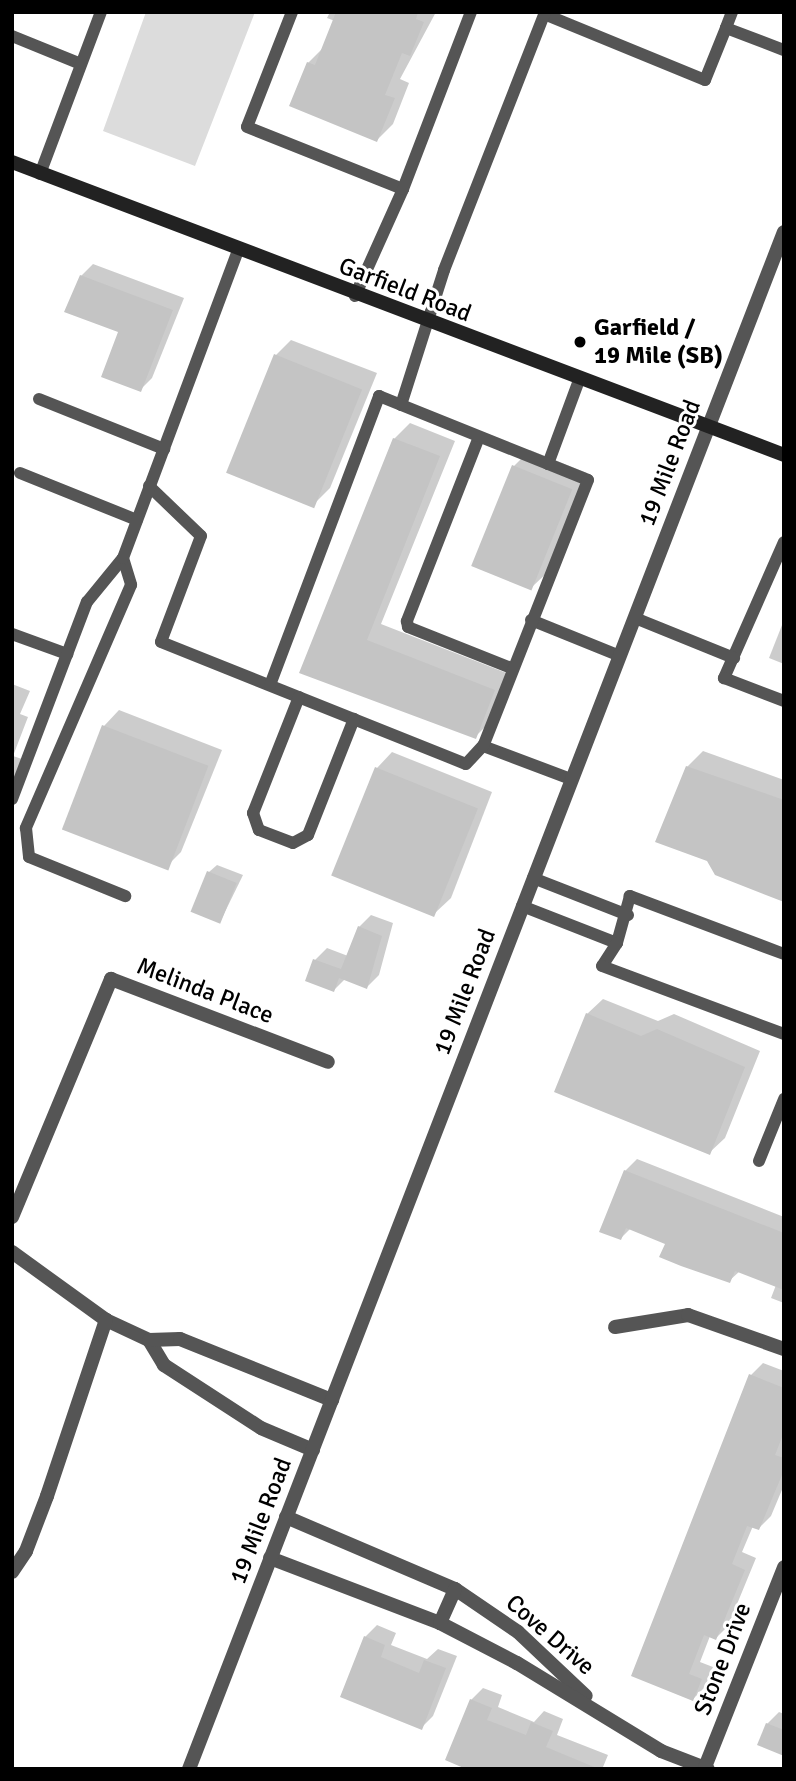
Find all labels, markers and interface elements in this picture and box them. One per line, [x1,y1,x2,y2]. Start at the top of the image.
street label: Garfield Road [335,252,475,328]
place label: Garfield / 19 Mile (SB) [594,314,723,370]
marker: Garfield / 19 Mile (SB) [572,334,588,350]
street label: 19 Mile Road [633,396,707,530]
street label: 19 Mile Road [428,925,502,1059]
street label: Melinda Place [133,952,277,1030]
street label: 19 Mile Road [224,1454,298,1588]
street label: Cove Drive [500,1589,600,1681]
street label: Stone Drive [688,1599,758,1719]

